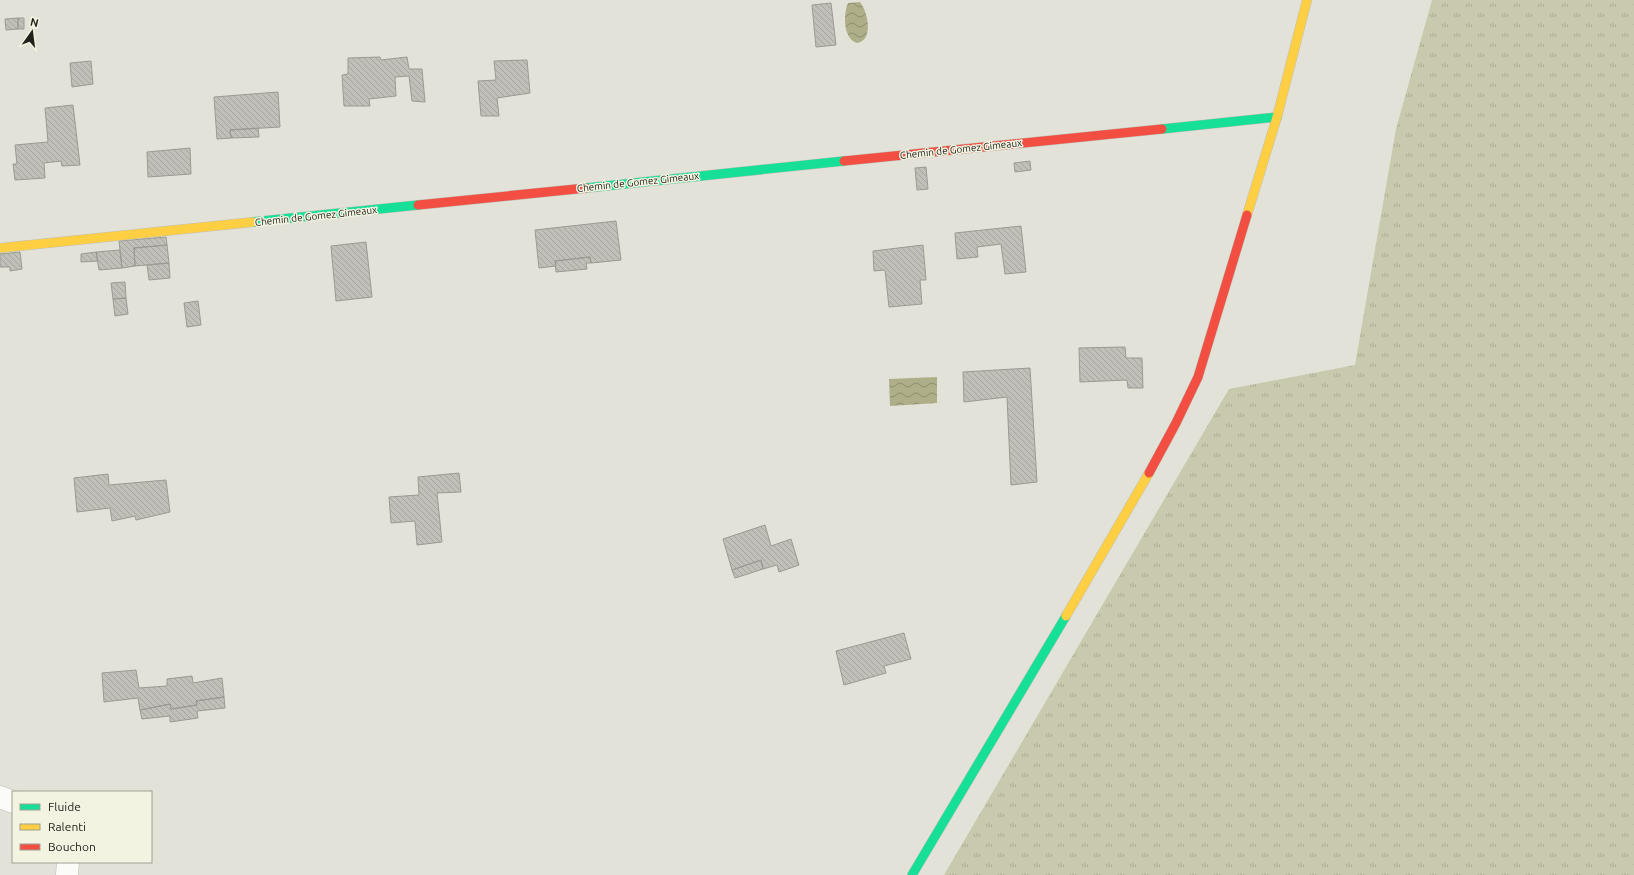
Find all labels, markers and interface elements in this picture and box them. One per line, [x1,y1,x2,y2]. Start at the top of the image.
north arrow [12,12,52,52]
text: N [29,15,40,29]
street label: Chemin de Gomez Gimeaux [899,137,1023,161]
street label: Chemin de Gomez Gimeaux [576,170,700,194]
street label: Chemin de Gomez Gimeaux [254,204,378,228]
legend [12,791,152,863]
text: Fluide [48,800,81,813]
text: Ralenti [48,820,86,833]
text: Bouchon [48,840,96,853]

